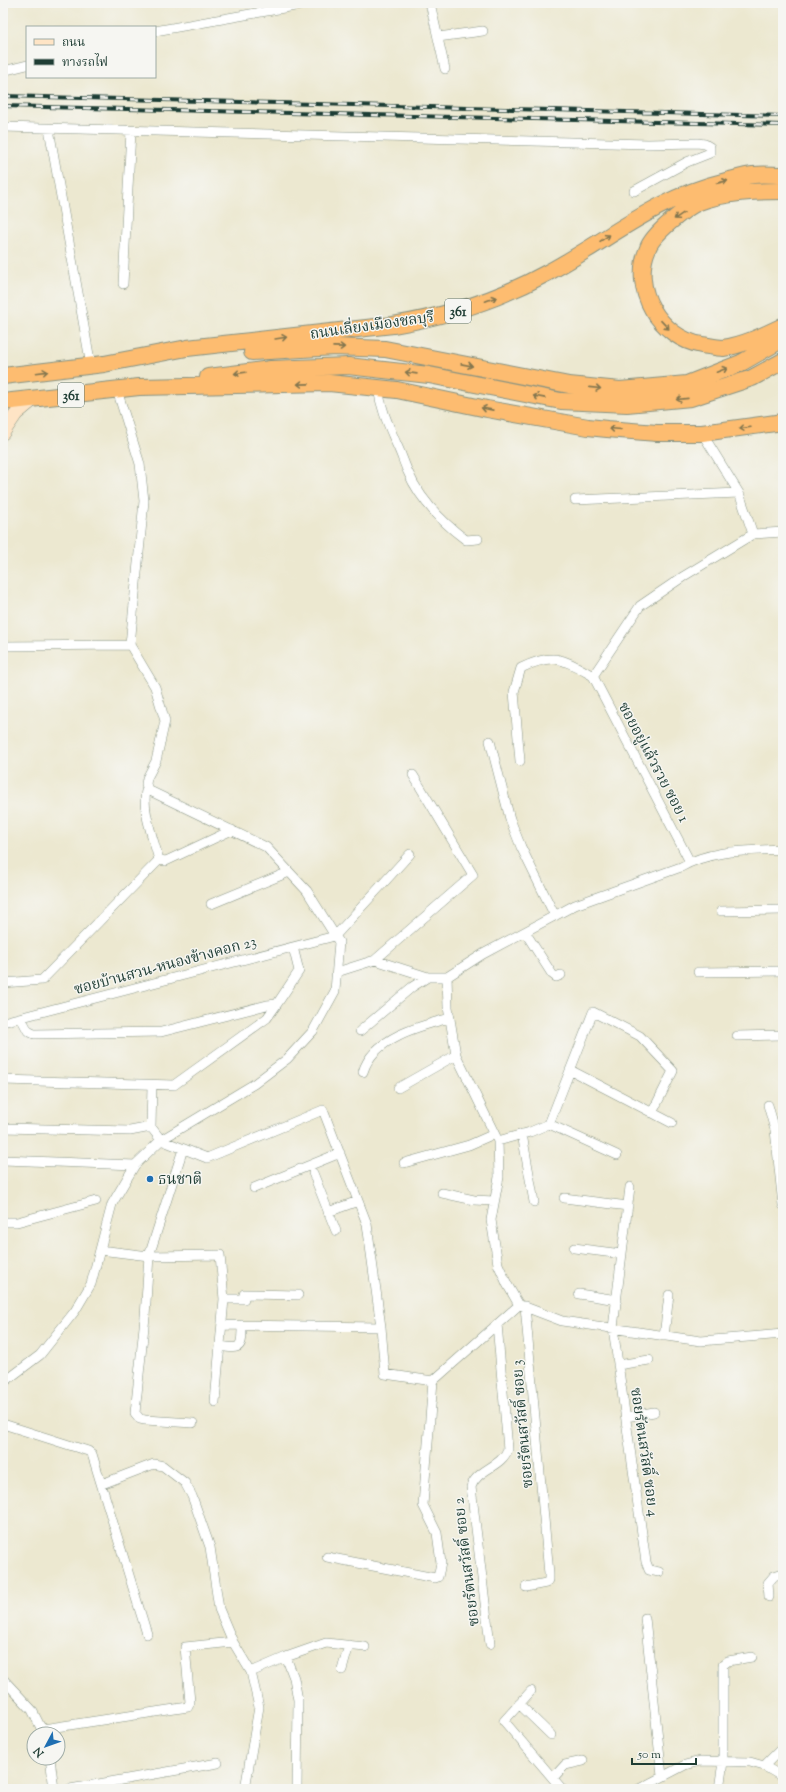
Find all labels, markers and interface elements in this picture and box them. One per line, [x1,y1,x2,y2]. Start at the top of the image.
legend [26,26,156,78]
text: ถนน [62,34,85,52]
text: ทางรถไฟ [62,53,108,72]
one-way arrow [715,178,728,186]
one-way arrow [674,211,685,220]
one-way arrow [599,233,611,241]
one-way arrow [485,295,497,303]
road number: 361 [445,299,471,323]
street label: ถนนเลี่ยงเมืองชลบุรี [308,305,436,346]
one-way arrow [660,320,669,330]
one-way arrow [275,334,288,342]
one-way arrow [332,343,345,351]
one-way arrow [460,361,473,369]
one-way arrow [716,365,728,373]
one-way arrow [35,368,48,375]
one-way arrow [233,369,246,377]
one-way arrow [405,369,418,377]
one-way arrow [297,380,310,388]
road number: 361 [58,383,84,407]
one-way arrow [588,384,601,392]
one-way arrow [532,393,545,401]
one-way arrow [676,395,689,403]
one-way arrow [481,405,494,413]
one-way arrow [738,424,751,432]
one-way arrow [609,426,622,433]
street label: ซอยอยู่แล้วรวย ซอย 1 [612,699,693,827]
street label: ซอยบ้านสวน-หนองข้างคอก 23 [72,932,259,1001]
place label: ธนชาติ [158,1170,202,1191]
marker: ธนชาติ [145,1174,155,1184]
street label: ซอยรัตนสวัสดิ์ ซอย 3 [506,1359,540,1489]
street label: ซอยรัตนสวัสดิ์ ซอย 4 [624,1386,665,1519]
street label: ซอยรัตนสวัสดิ์ ซอย 2 [447,1496,486,1628]
north arrow [26,1726,66,1766]
scale bar [632,1740,696,1766]
text: N [30,1743,49,1761]
text: 50 m [637,1746,661,1764]

